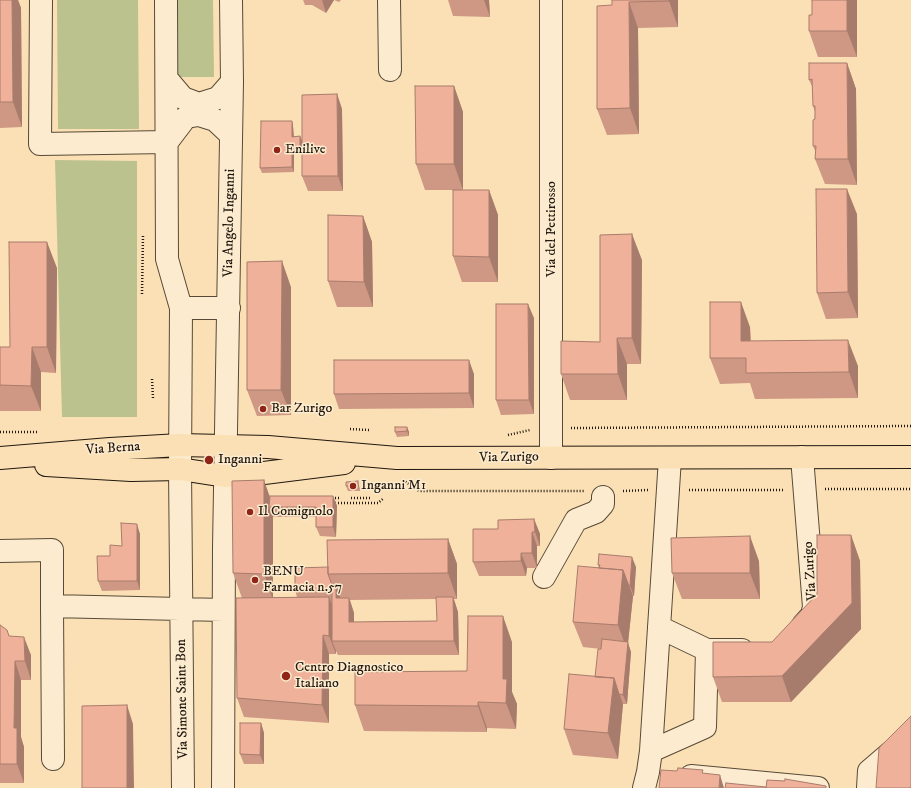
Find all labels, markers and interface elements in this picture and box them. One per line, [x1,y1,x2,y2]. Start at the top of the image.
place label: Enilive [285,142,326,158]
marker: Enilive [272,145,282,155]
street label: Via Angelo Inganni [221,169,239,277]
street label: Via del Pettirosso [544,181,560,277]
place label: Bar Zurigo [271,401,332,417]
marker: Bar Zurigo [258,404,268,414]
street label: Via Berna [85,439,141,459]
street label: Via Zurigo [479,449,539,467]
place label: Inganni [218,452,262,468]
marker: Inganni [203,454,215,466]
place label: Inganni M1 [361,478,426,494]
marker: Inganni M1 [348,481,358,491]
place label: Il Comignolo [258,504,333,520]
marker: Il Comignolo [245,507,255,517]
street label: Via Zurigo [801,541,821,601]
place label: BENU Farmacia n.57 [263,564,342,596]
marker: BENU Farmacia n.57 [250,575,260,585]
street label: Via Simone Saint Bon [174,639,192,759]
place label: Centro Diagnostico Italiano [295,660,403,692]
marker: Centro Diagnostico Italiano [280,670,292,682]

